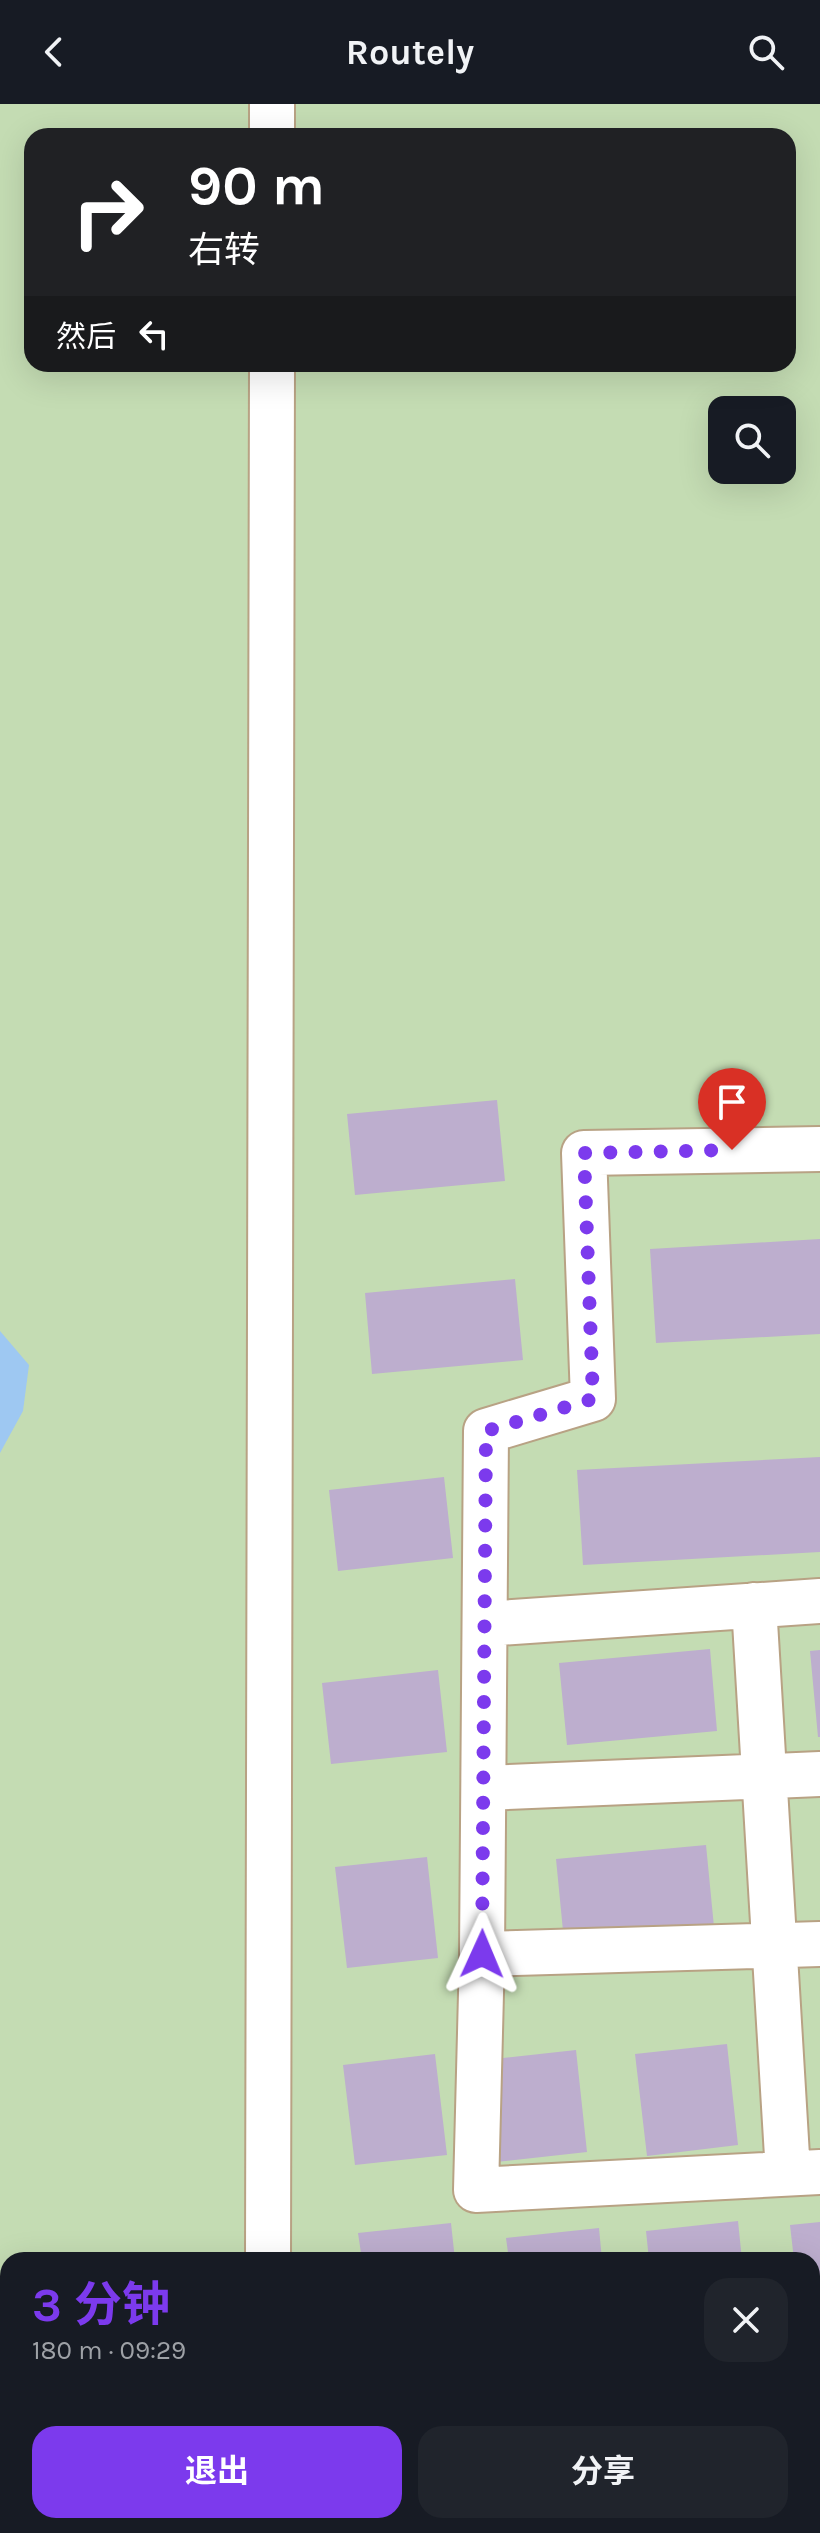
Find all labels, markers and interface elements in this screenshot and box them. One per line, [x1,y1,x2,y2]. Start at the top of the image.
icon: back [32,30,76,74]
icon: search [744,30,788,74]
text: Routely [346,31,474,73]
text: 90 m [188,153,325,218]
icon: right [56,160,160,264]
text: 右转 [188,229,260,271]
icon: left [132,312,176,356]
text: 然后 [56,319,116,355]
map controls [708,396,796,484]
button: search [708,396,796,484]
pin [698,1068,766,1150]
icon: arrive [710,1080,754,1124]
position arrow [440,1912,524,1996]
text: 3 分钟 [32,2277,170,2333]
button: close [704,2278,788,2362]
text: 180 m · 09:29 [32,2335,186,2366]
button: 退出 [32,2426,402,2518]
button: 分享 [418,2426,788,2518]

